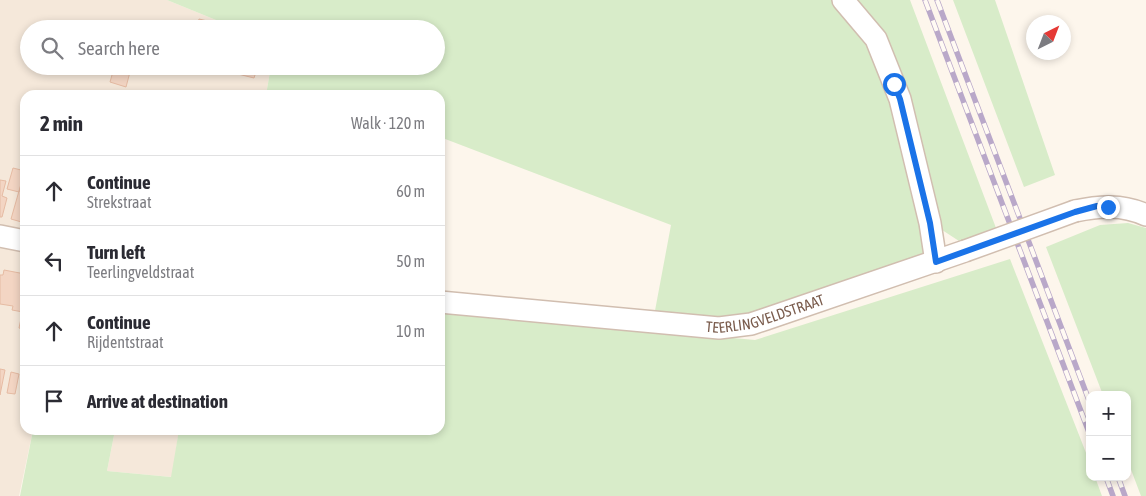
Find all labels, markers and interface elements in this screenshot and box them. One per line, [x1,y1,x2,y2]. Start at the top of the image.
north arrow [1026,15,1071,60]
search box [20,20,445,75]
icon: search [38,34,66,62]
text: Search here [78,37,160,59]
route start [883,73,906,96]
text: 2 min [40,111,83,135]
text: Walk · 120 m [351,114,425,132]
text: Continue [87,171,151,193]
icon: ahead [40,177,68,205]
text: 60 m [396,182,425,200]
text: Strekstraat [87,193,152,211]
route end [1097,196,1120,219]
text: Turn left [87,241,145,263]
icon: left [40,247,68,275]
text: 50 m [396,252,425,270]
text: Teerlingveldstraat [87,263,194,281]
street label: TEERLINGVELDSTRAAT [705,291,827,336]
text: Continue [87,311,151,333]
icon: ahead [40,317,68,345]
text: 10 m [396,322,425,340]
text: Rijdentstraat [87,333,164,351]
icon: arrive [40,387,68,415]
text: Arrive at destination [87,390,228,412]
map controls [1086,391,1131,481]
button: + [1086,391,1131,436]
button: − [1086,436,1131,481]

